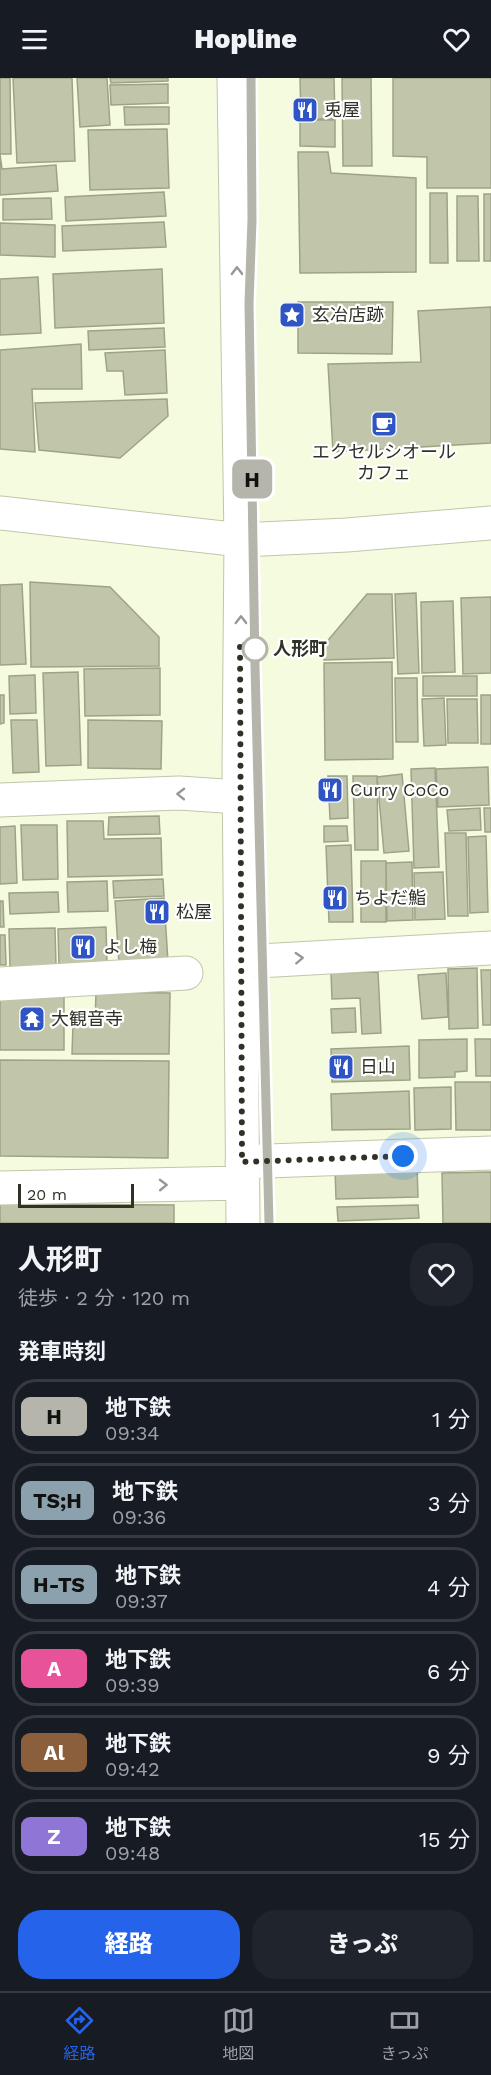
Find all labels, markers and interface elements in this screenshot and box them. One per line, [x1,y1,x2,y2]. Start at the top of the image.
icon: menu [18,23,51,56]
text: Hopline [194,23,297,55]
icon: heart [440,23,473,56]
restaurant icon: 兎屋 [290,95,320,125]
place label: 兎屋 [324,99,360,120]
one-way arrow [231,267,243,276]
place icon: 玄冶店跡 [277,300,307,330]
place label: 玄冶店跡 [312,304,384,325]
cafe icon: エクセルシオール カフェ [369,409,399,439]
place label: エクセルシオール カフェ [312,441,456,483]
line badge: H [232,460,272,498]
text: H [244,467,260,492]
one-way arrow [235,616,247,625]
marker: 人形町 [242,636,268,662]
place label: 人形町 [273,638,327,659]
restaurant icon: Curry CoCo [315,775,345,805]
place label: Curry CoCo [350,779,449,800]
one-way arrow [177,788,186,800]
restaurant icon: ちよだ鮨 [320,883,350,913]
place label: ちよだ鮨 [354,887,426,908]
restaurant icon: 松屋 [142,897,172,927]
place label: 松屋 [176,901,212,922]
restaurant icon: よし梅 [68,932,98,962]
place label: よし梅 [103,936,157,957]
one-way arrow [295,952,304,965]
temple icon: 大観音寺 [17,1004,47,1034]
place label: 大観音寺 [51,1008,123,1029]
restaurant icon: 日山 [326,1052,356,1082]
place label: 日山 [360,1056,396,1077]
your location [388,1141,418,1171]
one-way arrow [159,1179,168,1191]
scale bar [18,1181,134,1208]
text: 20 m [27,1185,67,1204]
text: 人形町 [18,1243,102,1276]
button: heart [410,1243,473,1306]
text: 徒歩 · 2 分 · 120 m [18,1286,190,1310]
text: 発車時刻 [18,1339,106,1364]
text: 地下鉄 [105,1395,171,1420]
text: H [46,1404,62,1429]
text: 1 分 [432,1407,470,1432]
text: 09:34 [105,1421,160,1445]
text: 地下鉄 [112,1479,178,1504]
text: TS;H [33,1488,82,1513]
text: 3 分 [428,1491,470,1516]
text: 09:36 [112,1505,166,1529]
text: 地下鉄 [115,1563,181,1588]
text: H-TS [33,1572,85,1597]
text: 4 分 [427,1575,470,1600]
text: 09:37 [115,1589,168,1613]
text: 地下鉄 [105,1647,171,1672]
text: A [47,1656,61,1681]
text: 6 分 [427,1659,470,1684]
text: 09:39 [105,1673,160,1697]
text: 地下鉄 [105,1731,171,1756]
text: Al [43,1740,65,1765]
text: 9 分 [427,1743,470,1768]
text: 09:42 [105,1757,160,1781]
text: 地下鉄 [105,1815,171,1840]
text: Z [47,1824,61,1849]
text: 15 分 [419,1827,470,1852]
text: 09:48 [105,1841,160,1865]
button: 経路 [18,1910,240,1979]
button: きっぷ [252,1910,473,1979]
tab: 経路 [63,2004,96,2064]
tab: 地図 [222,2004,255,2064]
tab: きっぷ [381,2004,428,2064]

